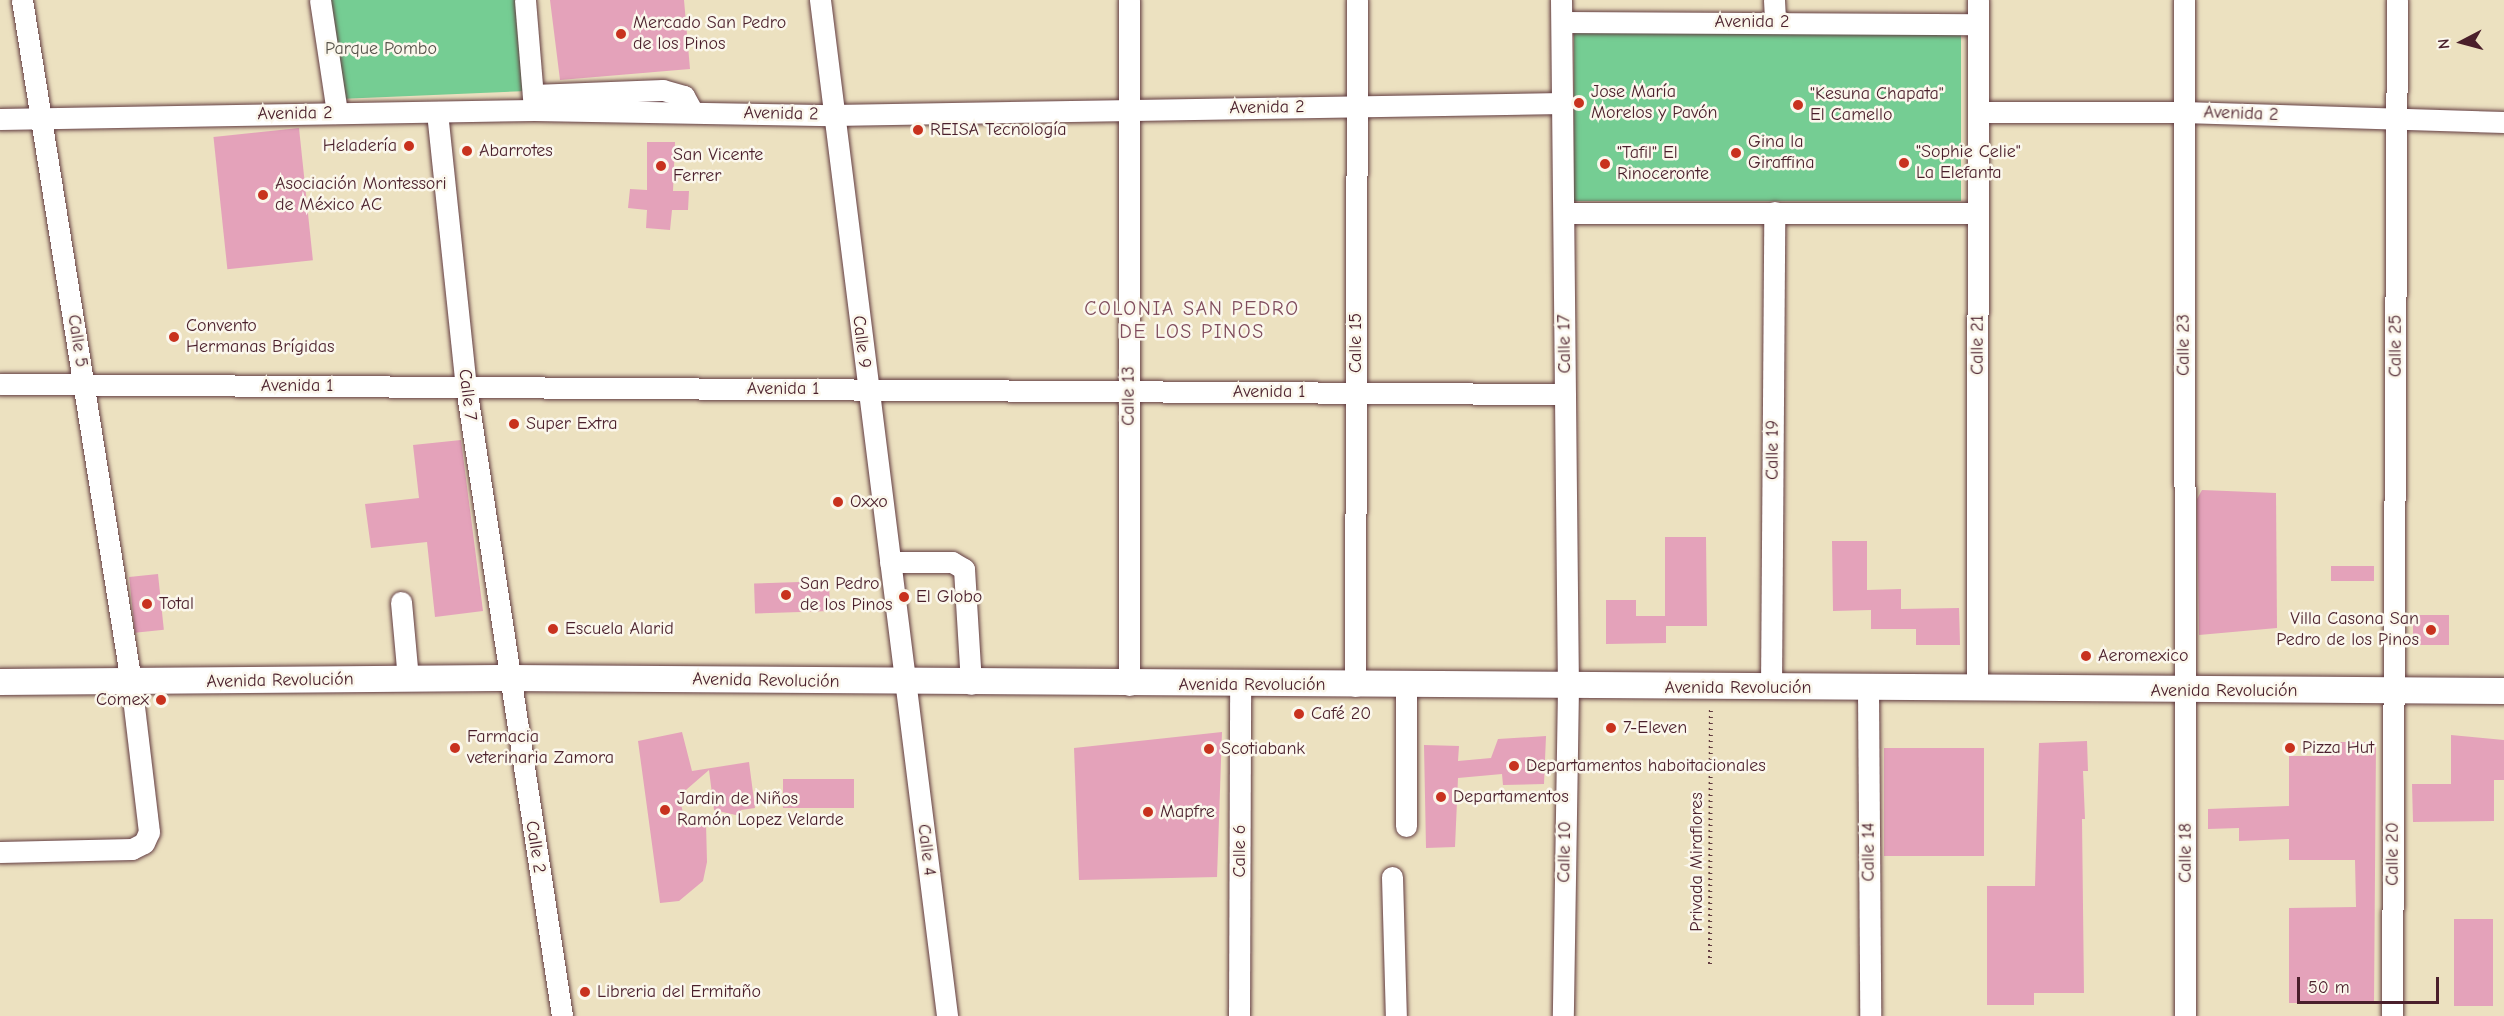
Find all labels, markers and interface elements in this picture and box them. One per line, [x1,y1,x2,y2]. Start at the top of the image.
street label: Avenida 2 [1715,11,1789,33]
north arrow [2432,12,2492,72]
place label: Mercado San Pedro de los Pinos [633,13,786,56]
marker: Mercado San Pedro de los Pinos [614,27,628,41]
park label: Parque Pombo [325,38,437,60]
text: N [2435,38,2454,50]
place label: Jose María Morelos y Pavón [1591,82,1718,124]
place label: "Kesuna Chapata" El Camello [1810,84,1944,127]
marker: Jose María Morelos y Pavón [1572,96,1586,110]
street label: Avenida 2 [1229,97,1305,119]
marker: "Kesuna Chapata" El Camello [1791,98,1805,112]
street label: Avenida 2 [2203,102,2279,126]
street label: Avenida 2 [257,103,333,125]
street label: Avenida 2 [743,103,819,125]
place label: REISA Tecnología [930,119,1067,141]
marker: REISA Tecnología [911,123,925,137]
place label: Gina la Giraffina [1748,132,1814,174]
place label: Heladería [323,135,397,157]
marker: Heladería [402,139,416,153]
place label: Abarrotes [479,140,553,162]
place label: "Sophie Celie" La Elefanta [1916,142,2021,184]
place label: "Tafil" El Rinoceronte [1617,143,1709,186]
marker: Abarrotes [460,144,474,158]
place label: San Vicente Ferrer [673,145,763,188]
marker: Gina la Giraffina [1729,146,1743,160]
marker: "Sophie Celie" La Elefanta [1897,156,1911,170]
marker: "Tafil" El Rinoceronte [1598,157,1612,171]
marker: San Vicente Ferrer [654,159,668,173]
place label: Asociación Montessori de México AC [275,174,447,216]
marker: Asociación Montessori de México AC [256,188,270,202]
district label: COLONIA SAN PEDRO DE LOS PINOS [1084,297,1300,344]
street label: Calle 5 [62,313,92,369]
street label: Calle 15 [1345,313,1367,373]
street label: Calle 9 [847,314,875,370]
street label: Calle 17 [1554,314,1576,374]
street label: Calle 23 [2173,314,2195,376]
street label: Calle 21 [1967,315,1989,375]
street label: Calle 25 [2385,315,2407,377]
place label: Convento Hermanas Brígidas [186,316,334,358]
marker: Convento Hermanas Brígidas [167,330,181,344]
street label: Calle 13 [1118,366,1140,426]
street label: Calle 7 [453,368,481,422]
street label: Avenida 1 [261,375,333,397]
street label: Avenida 1 [747,378,819,400]
street label: Avenida 1 [1233,381,1305,403]
place label: Super Extra [526,413,617,435]
marker: Super Extra [507,417,521,431]
street label: Calle 19 [1762,420,1784,480]
place label: Oxxo [850,491,888,513]
marker: Oxxo [831,495,845,509]
place label: San Pedro de los Pinos [800,574,892,616]
marker: San Pedro de los Pinos [777,586,795,604]
place label: El Globo [916,586,982,608]
marker: El Globo [897,590,911,604]
place label: Total [159,593,194,615]
marker: Total [140,597,154,611]
place label: Villa Casona San Pedro de los Pinos [2276,609,2419,652]
place label: Escuela Alarid [565,618,674,640]
marker: Escuela Alarid [546,622,560,636]
marker: Villa Casona San Pedro de los Pinos [2424,623,2438,637]
place label: Aeromexico [2098,645,2189,667]
marker: Aeromexico [2079,649,2093,663]
street label: Avenida Revolución [206,669,354,693]
street label: Avenida Revolución [692,669,840,693]
street label: Avenida Revolución [1178,674,1326,696]
street label: Avenida Revolución [1664,677,1812,699]
street label: Avenida Revolución [2150,680,2298,702]
place label: Comex [96,689,149,711]
marker: Comex [154,693,168,707]
place label: Café 20 [1311,703,1371,725]
marker: Café 20 [1292,707,1306,721]
place label: 7-Eleven [1623,717,1687,739]
marker: 7-Eleven [1604,721,1618,735]
place label: Farmacia veterinaria Zamora [467,727,614,770]
place label: Pizza Hut [2302,737,2374,759]
place label: Scotiabank [1221,738,1305,760]
marker: Farmacia veterinaria Zamora [448,741,462,755]
marker: Pizza Hut [2283,741,2297,755]
marker: Scotiabank [1202,742,1216,756]
place label: Departamentos haboitacionales [1526,755,1766,777]
marker: Departamentos haboitacionales [1507,759,1521,773]
place label: Departamentos [1453,786,1569,808]
place label: Jardin de Niños Ramón Lopez Velarde [677,789,844,832]
marker: Departamentos [1434,790,1448,804]
street label: Privada Miraflores [1686,792,1708,932]
place label: Mapfre [1160,801,1215,823]
marker: Jardin de Niños Ramón Lopez Velarde [658,803,672,817]
marker: Mapfre [1141,805,1155,819]
street label: Calle 2 [520,819,550,875]
street label: Calle 10 [1554,821,1576,883]
street label: Calle 14 [1858,822,1880,882]
street label: Calle 20 [2382,822,2404,886]
street label: Calle 4 [912,823,940,877]
street label: Calle 18 [2175,823,2197,883]
street label: Calle 6 [1229,824,1251,878]
scale bar [2300,965,2442,1003]
text: 50 m [2308,977,2350,998]
place label: Libreria del Ermitaño [597,981,761,1003]
marker: Libreria del Ermitaño [578,985,592,999]

